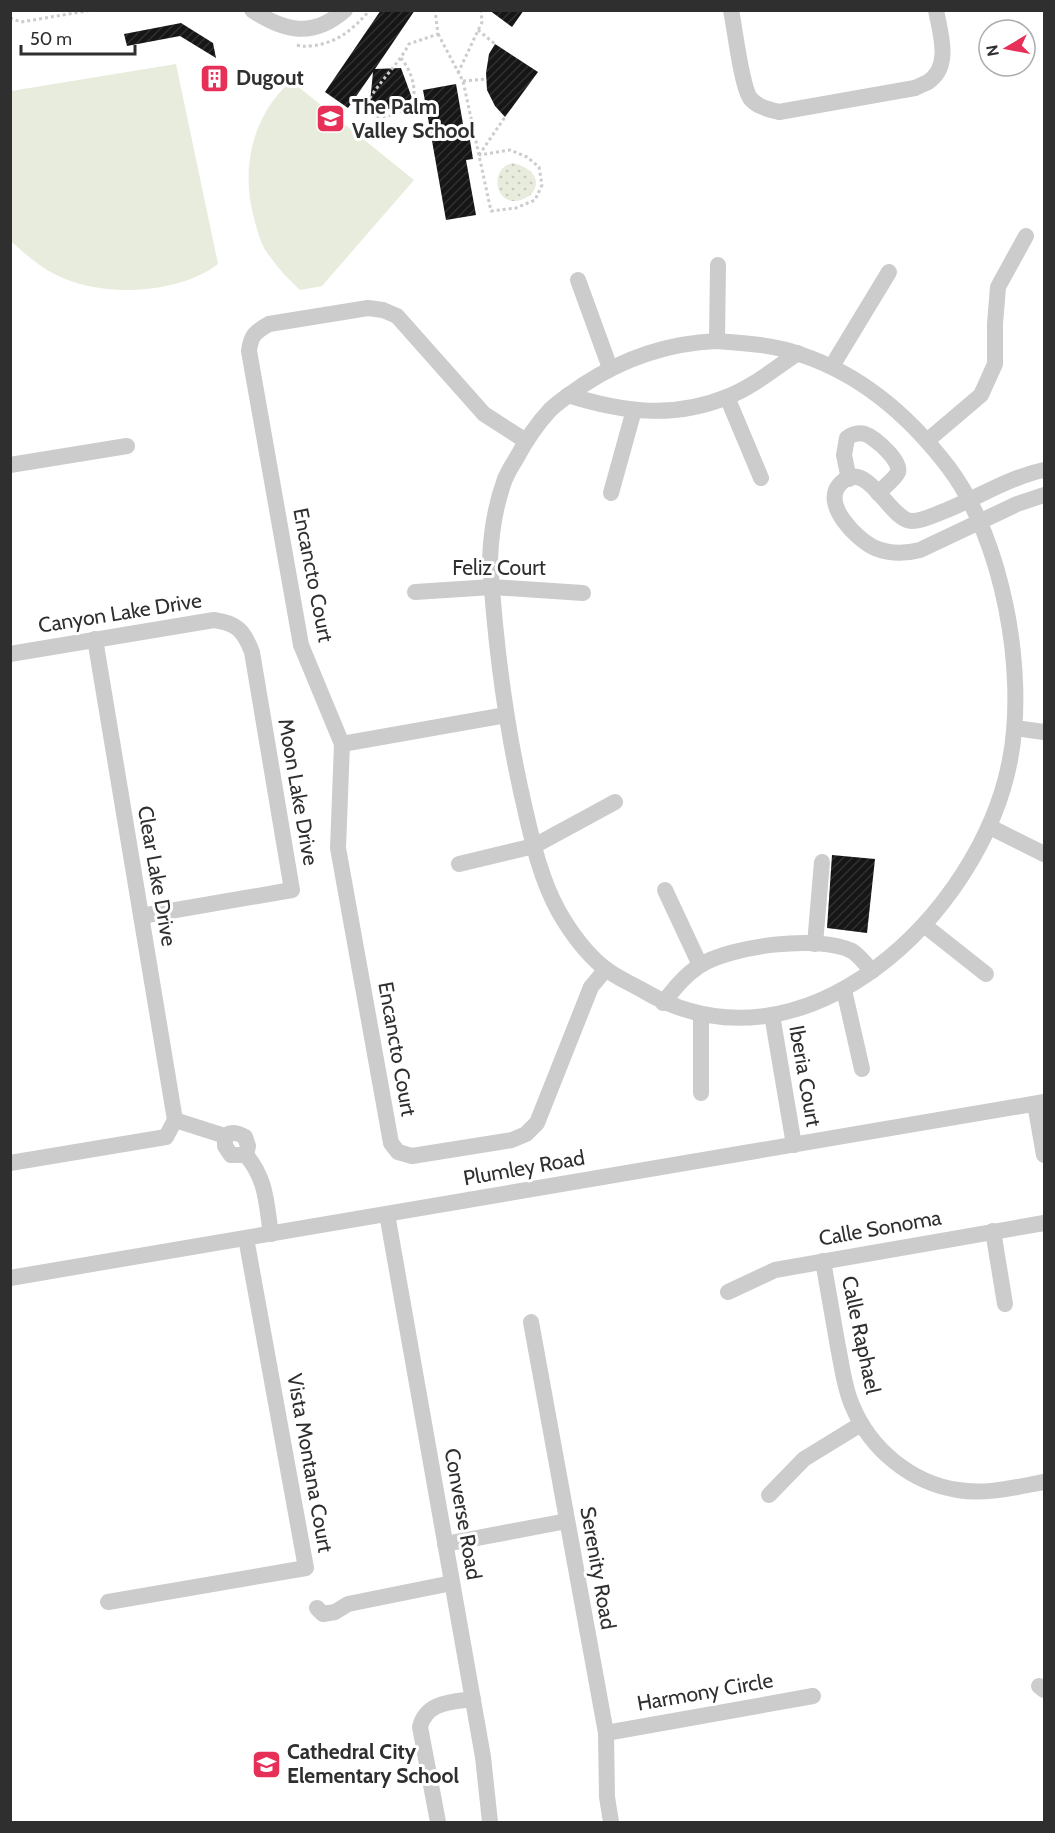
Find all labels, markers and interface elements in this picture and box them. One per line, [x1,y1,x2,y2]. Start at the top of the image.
scale bar [21,18,135,56]
north arrow [977,18,1037,78]
text: 50 m [30,28,72,50]
text: N [982,43,1003,58]
building icon: Dugout [199,62,231,94]
place label: Dugout [236,65,304,90]
place label: The Palm Valley School [352,94,475,143]
school or university icon: The Palm Valley School [315,103,347,135]
street label: Encancto Court [288,506,339,644]
street label: Feliz Court [452,555,546,580]
street label: Canyon Lake Drive [36,587,204,638]
street label: Moon Lake Drive [273,717,324,867]
street label: Clear Lake Drive [133,804,182,948]
street label: Encancto Court [373,980,422,1118]
street label: Iberia Court [784,1023,827,1128]
street label: Plumley Road [461,1145,586,1190]
street label: Calle Sonoma [817,1204,943,1251]
street label: Calle Raphael [837,1274,886,1396]
street label: Vista Montana Court [282,1371,339,1554]
street label: Converse Road [440,1446,487,1582]
street label: Serenity Road [575,1505,622,1631]
street label: Harmony Circle [635,1667,775,1716]
place label: Cathedral City Elementary School [287,1739,460,1788]
school or university icon: Cathedral City Elementary School [250,1748,282,1780]

